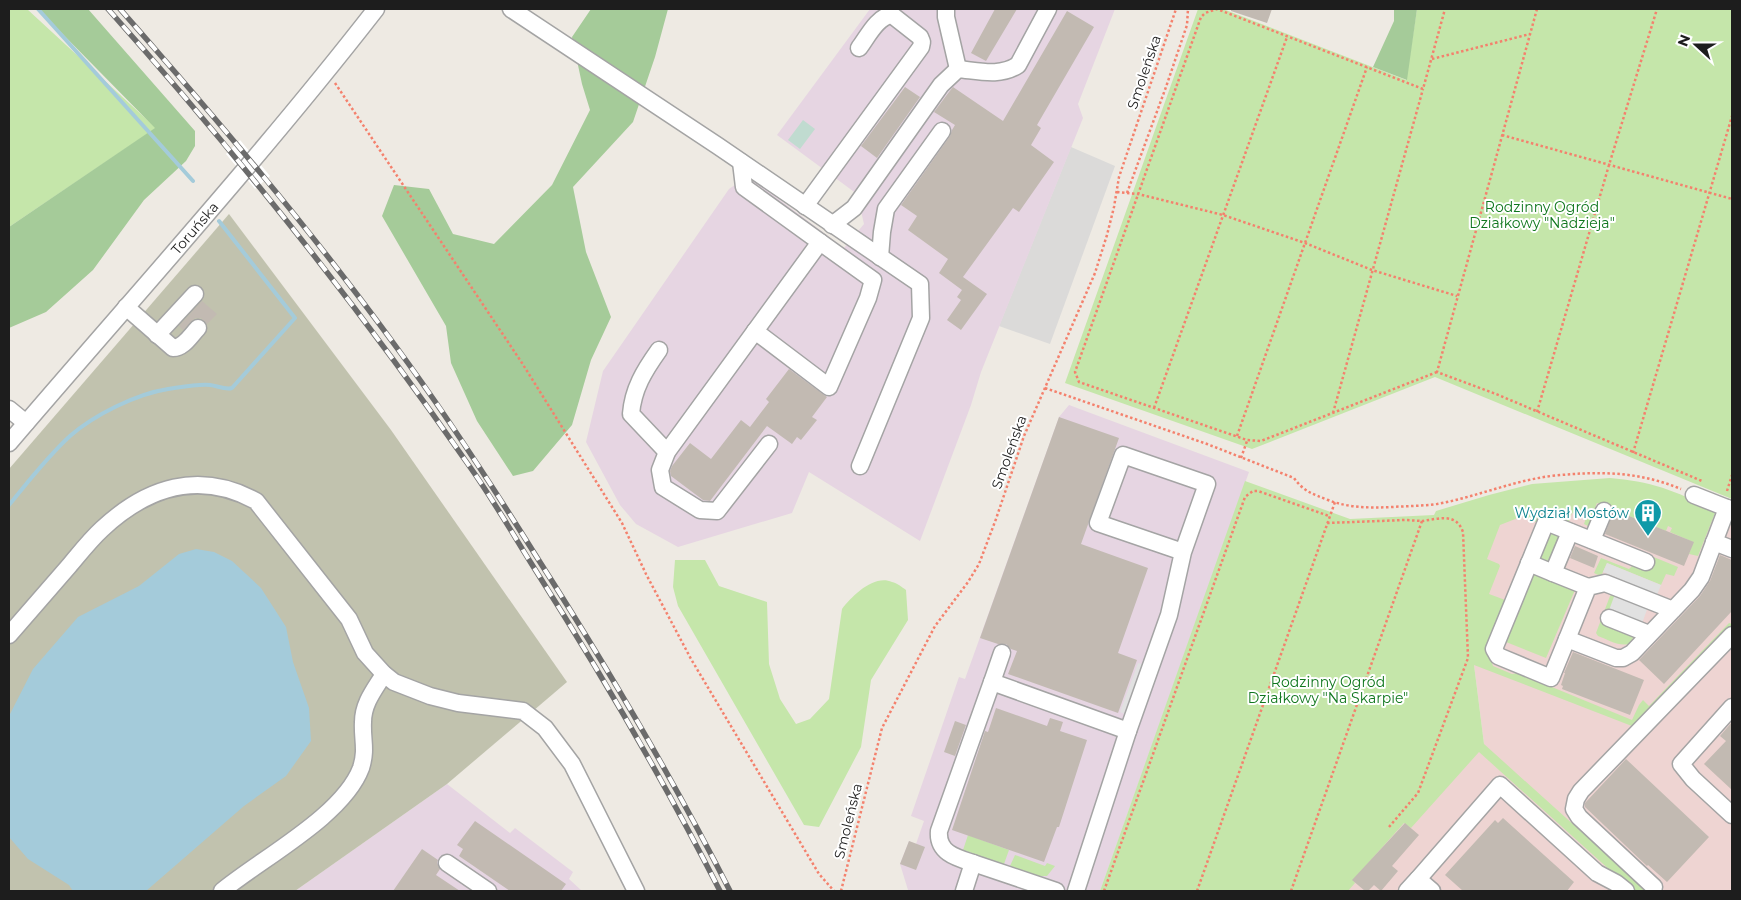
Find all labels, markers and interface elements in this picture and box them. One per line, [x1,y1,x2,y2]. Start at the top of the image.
north arrow [1671,20,1721,70]
text: N [1673,32,1694,49]
street label: Smoleńska [1123,33,1165,111]
street label: Toruńska [167,198,222,258]
park label: Rodzinny Ogród Działkowy "Nadzieja" [1469,198,1615,232]
street label: Smoleńska [987,413,1031,491]
building icon: Wydział Mostów [1633,498,1663,537]
place label: Wydział Mostów [1515,504,1630,522]
park label: Rodzinny Ogród Działkowy "Na Skarpie" [1248,673,1408,707]
street label: Smoleńska [830,781,866,861]

